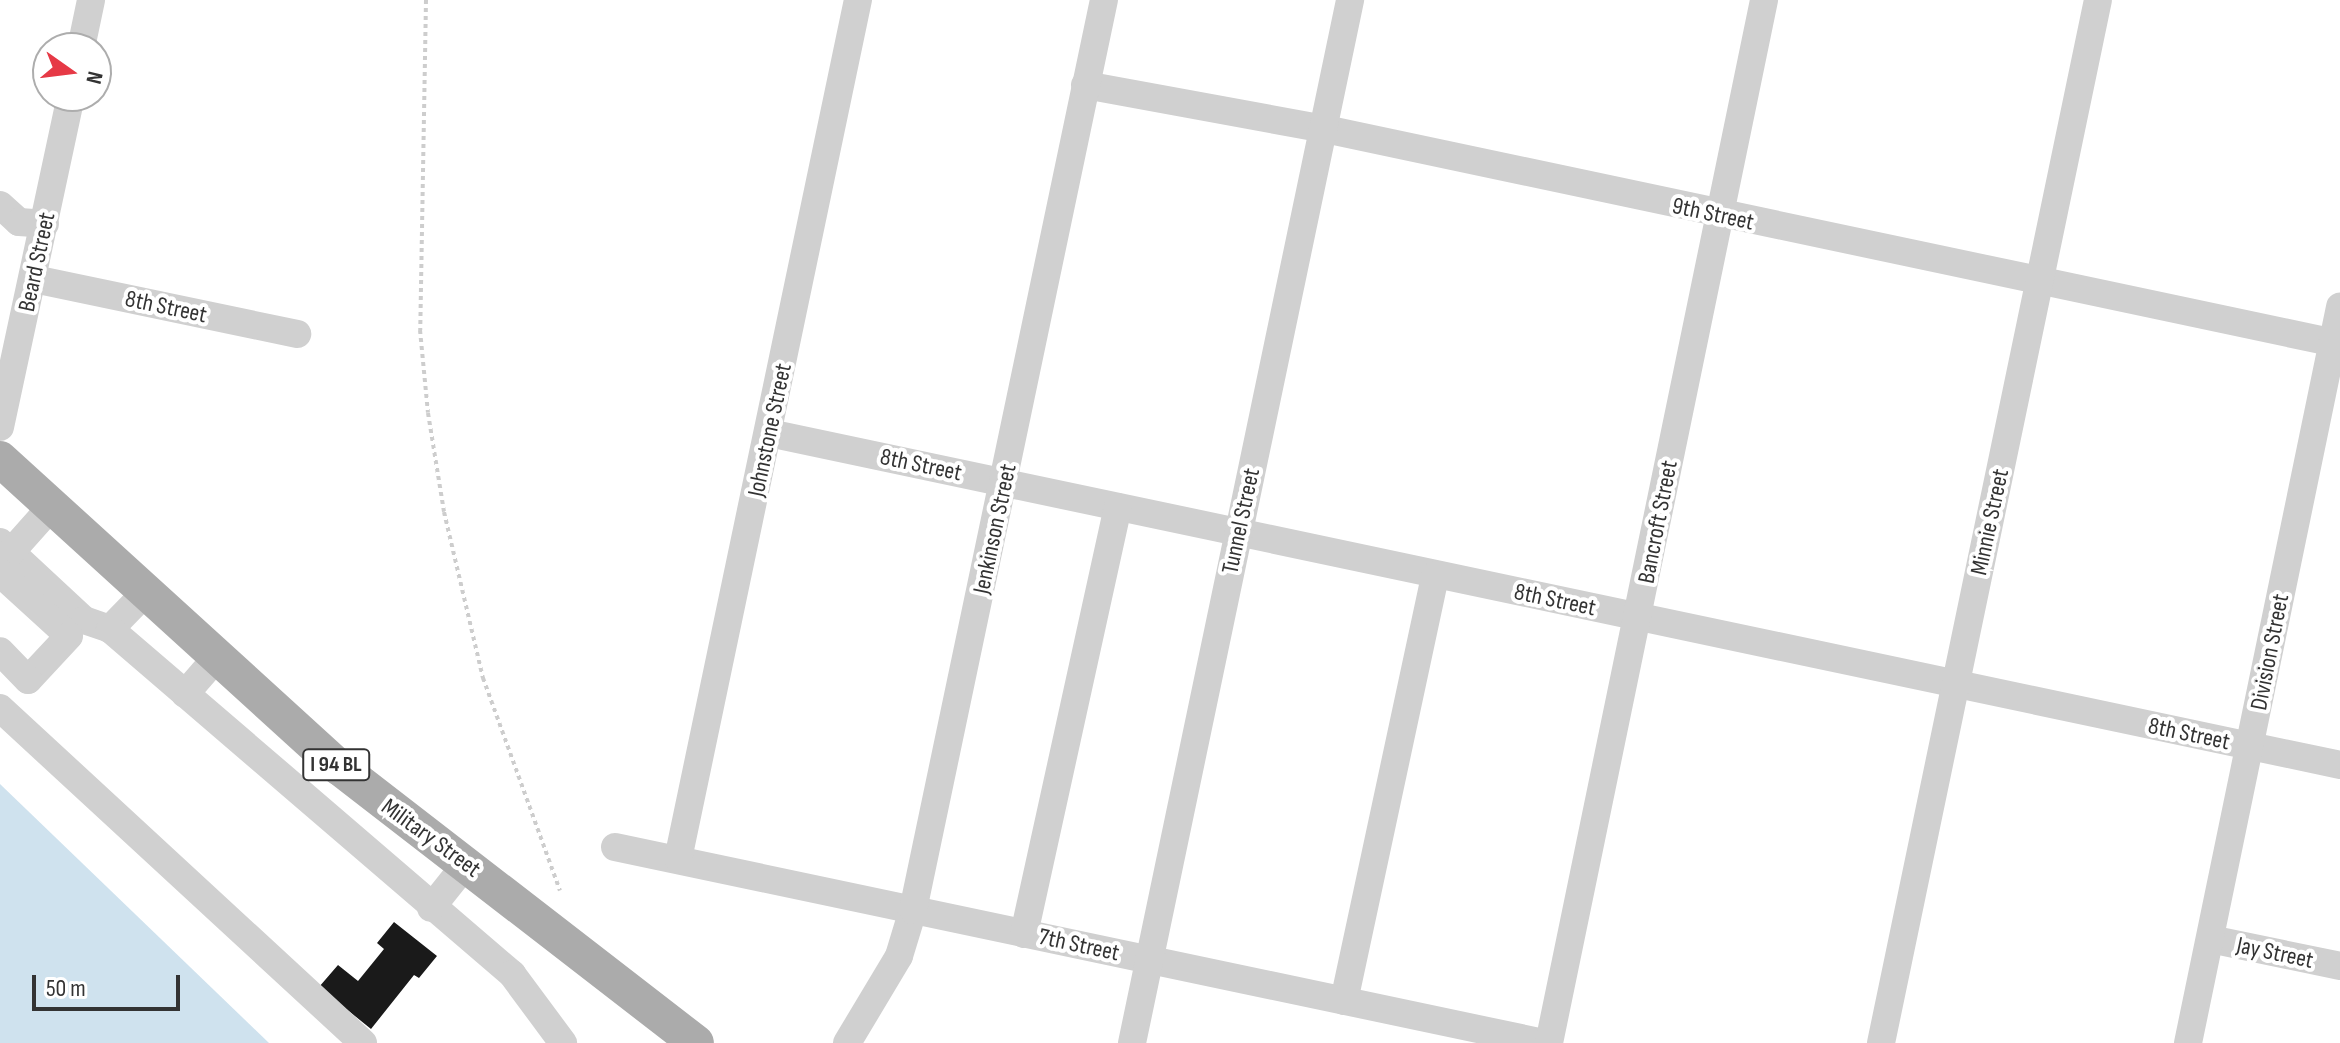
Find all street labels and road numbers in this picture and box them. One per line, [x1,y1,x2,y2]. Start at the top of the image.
street label: 9th Street [1669,191,1757,237]
street label: Beard Street [12,210,62,314]
street label: 8th Street [123,284,209,330]
street label: Johnstone Street [742,361,798,499]
street label: 8th Street [878,442,964,488]
street label: Bancroft Street [1632,458,1684,586]
street label: Jenkinson Street [967,461,1023,597]
street label: Tunnel Street [1216,466,1266,576]
street label: Minnie Street [1965,466,2015,578]
street label: 8th Street [1512,577,1598,623]
street label: Division Street [2245,591,2295,713]
street label: 8th Street [2146,711,2232,757]
road number: I 94 BL [302,747,370,783]
street label: Military Street [376,792,486,884]
street label: 7th Street [1036,922,1122,968]
street label: Jay Street [2234,931,2316,975]

